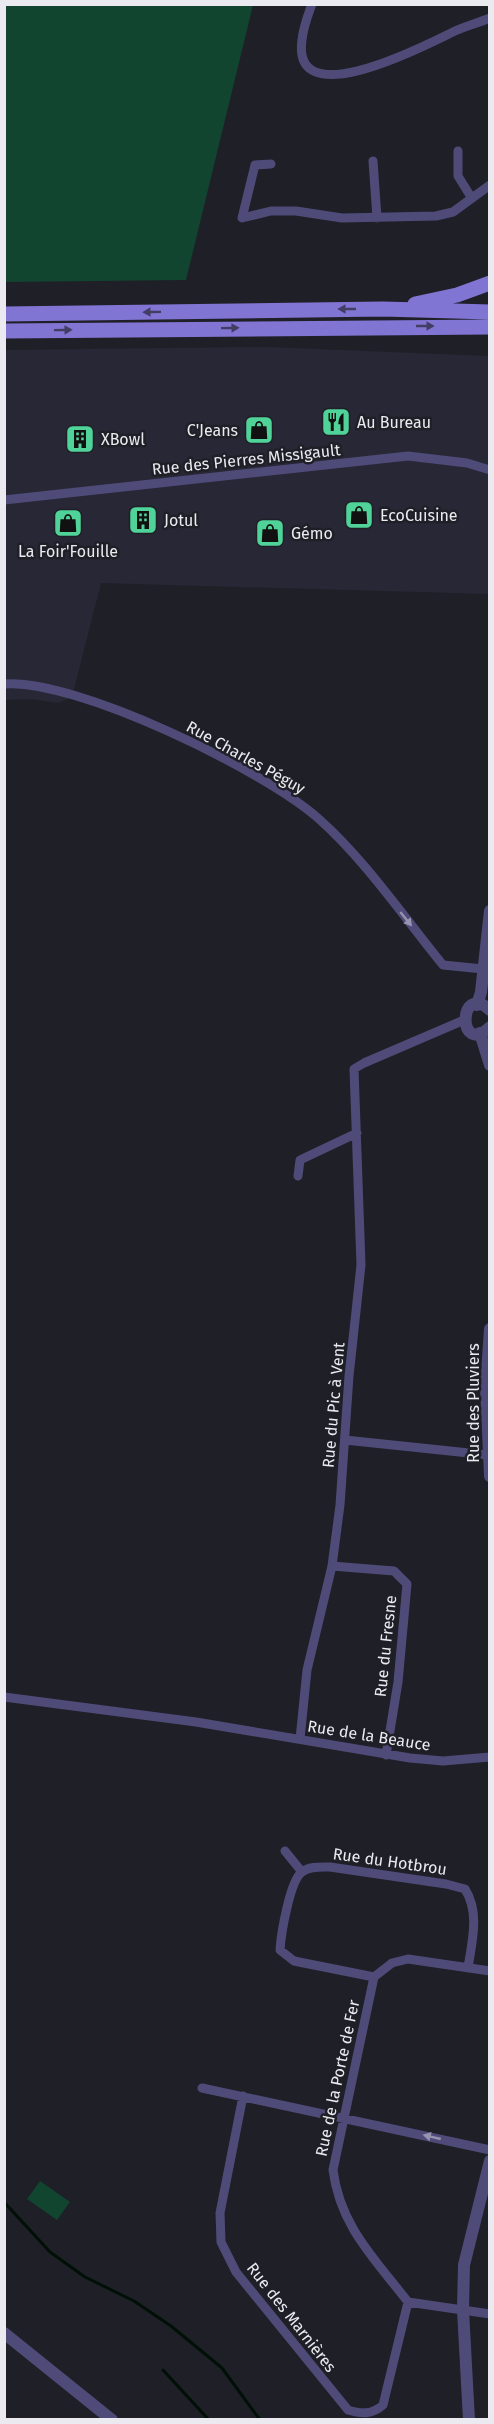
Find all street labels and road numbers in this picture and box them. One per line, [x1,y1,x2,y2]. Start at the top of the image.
street label: Rue des Pierres Missigault [151,440,342,479]
street label: Rue Charles Péguy [183,717,309,798]
street label: Rue du Pic à Vent [319,1341,348,1469]
street label: Rue des Pluviers [464,1343,483,1463]
street label: Rue du Fresne [371,1594,400,1698]
street label: Rue de la Beauce [306,1716,432,1755]
street label: Rue du Hotbrou [332,1844,448,1879]
street label: Rue de la Porte de Fer [312,1997,364,2158]
street label: Rue des Marnières [243,2259,340,2376]

